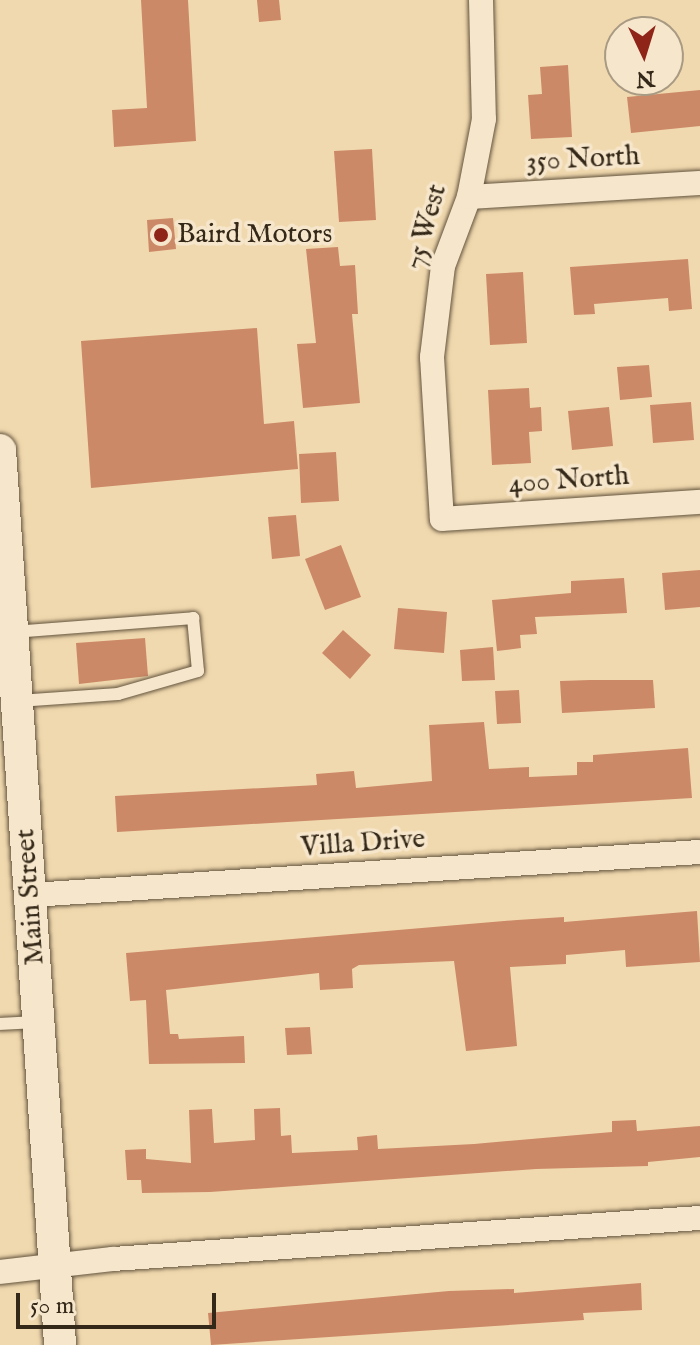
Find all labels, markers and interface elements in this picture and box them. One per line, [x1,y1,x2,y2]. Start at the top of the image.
north arrow [604,16,684,96]
text: N [635,63,656,93]
street label: 350 North [525,140,641,180]
street label: 75 West [399,181,455,273]
place label: Baird Motors [177,218,332,252]
marker: Baird Motors [152,226,170,244]
street label: 400 North [508,460,630,502]
street label: Villa Drive [300,823,426,865]
street label: Main Street [9,828,53,966]
scale bar [20,1277,220,1327]
text: 50 m [30,1291,74,1322]

